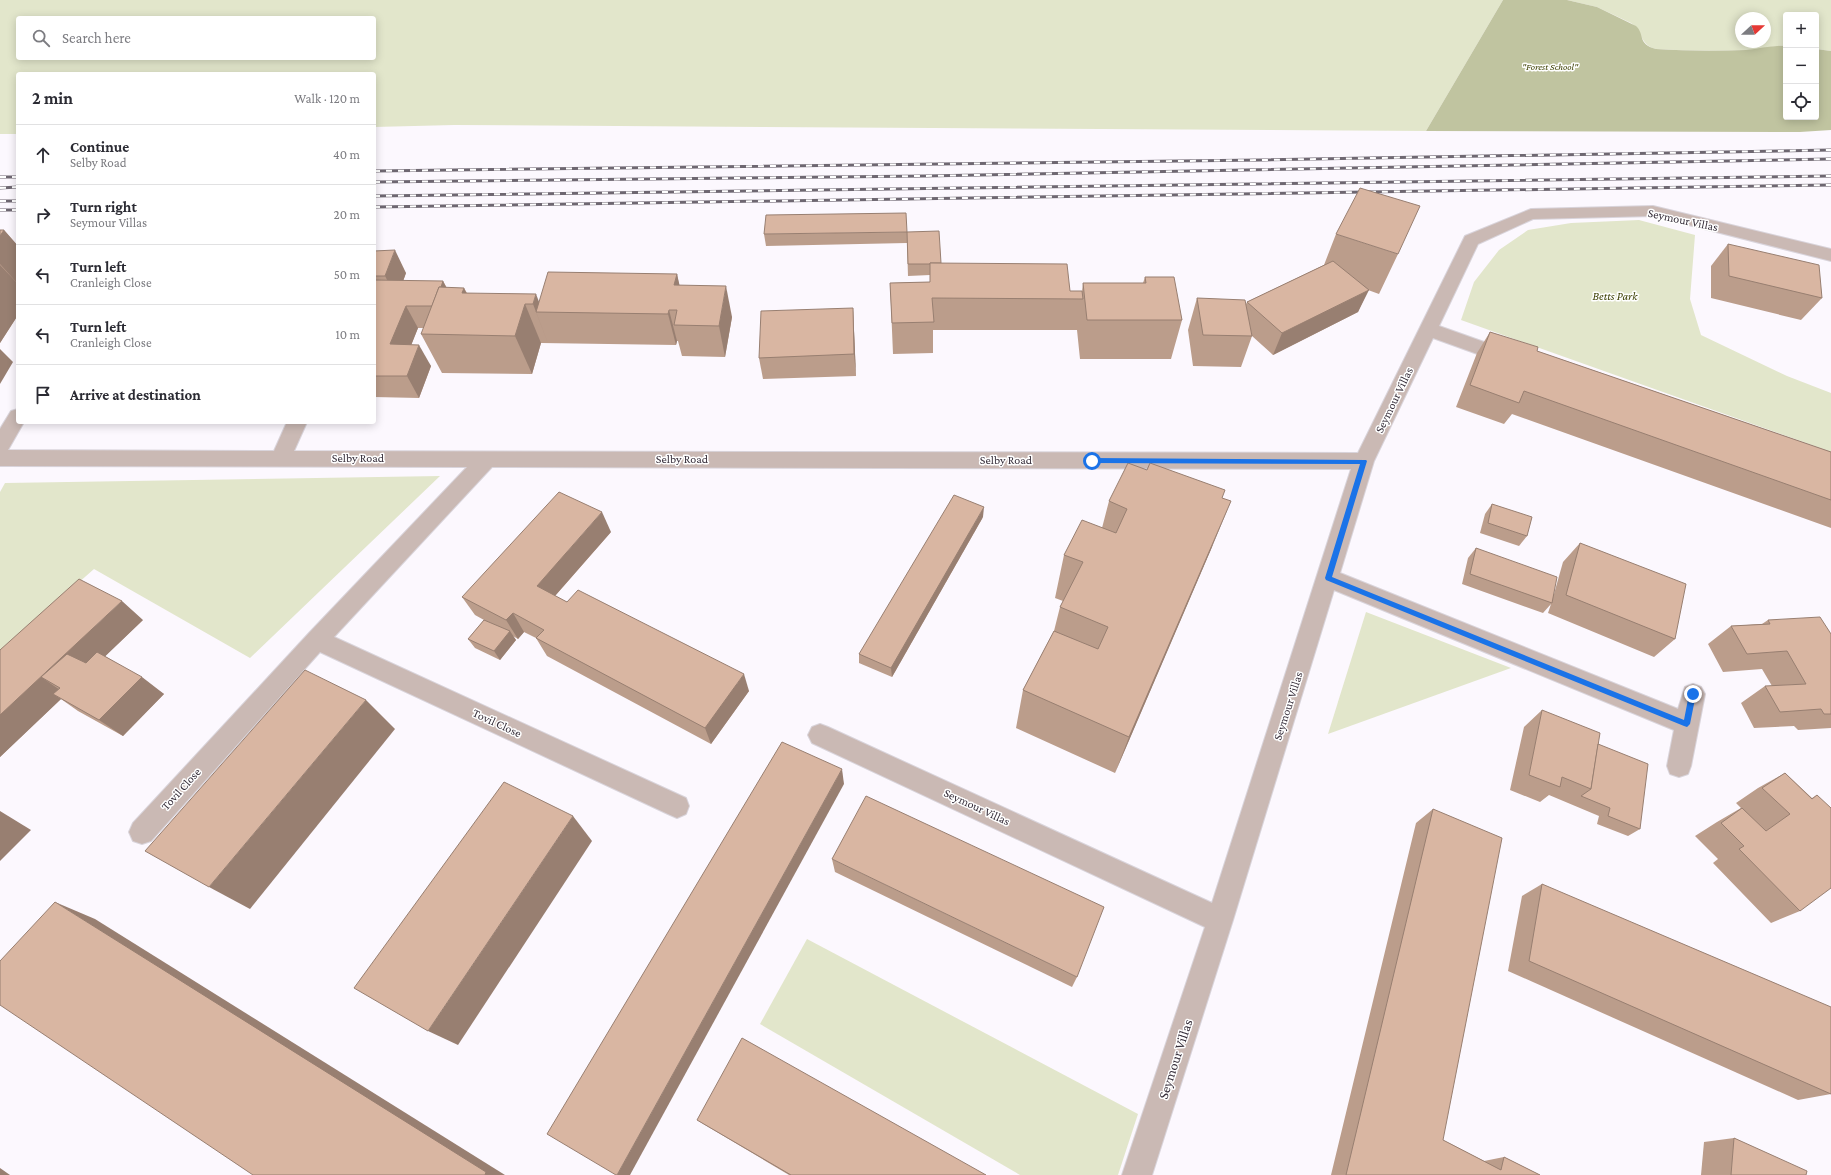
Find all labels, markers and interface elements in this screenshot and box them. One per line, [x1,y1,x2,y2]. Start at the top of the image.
north arrow [1735,12,1771,48]
map controls [1783,12,1819,120]
button: + [1783,12,1819,48]
search box [16,16,376,60]
icon: search [30,27,52,49]
text: Search here [62,30,131,46]
button: − [1783,48,1819,84]
park label: "Forest School" [1522,61,1579,72]
button: locate [1783,84,1819,120]
text: 2 min [32,89,73,108]
text: Walk · 120 m [294,91,360,106]
text: Continue [70,139,129,155]
icon: ahead [32,144,54,166]
text: 40 m [333,147,360,162]
text: Selby Road [70,155,127,170]
text: Turn right [70,199,137,215]
icon: right [32,204,54,226]
street label: Seymour Villas [1647,206,1720,234]
text: 20 m [334,207,360,222]
text: Seymour Villas [70,215,147,230]
text: Turn left [70,259,126,275]
icon: left [32,264,54,286]
text: 50 m [334,267,360,282]
text: Cranleigh Close [70,275,152,290]
park label: Betts Park [1593,289,1638,303]
text: Turn left [70,319,126,335]
icon: left [32,324,54,346]
text: 10 m [335,327,360,342]
text: Cranleigh Close [70,335,152,350]
street label: Seymour Villas [1372,365,1416,435]
icon: arrive [32,384,54,406]
text: Arrive at destination [70,387,201,403]
street label: Selby Road [332,451,385,465]
street label: Selby Road [656,452,709,466]
route start [1083,452,1101,470]
street label: Selby Road [980,453,1033,467]
street label: Seymour Villas [1270,670,1306,742]
route end [1684,685,1702,703]
street label: Tovil Close [470,706,524,740]
street label: Tovil Close [158,765,204,813]
street label: Seymour Villas [942,786,1013,829]
street label: Seymour Villas [1155,1017,1195,1101]

